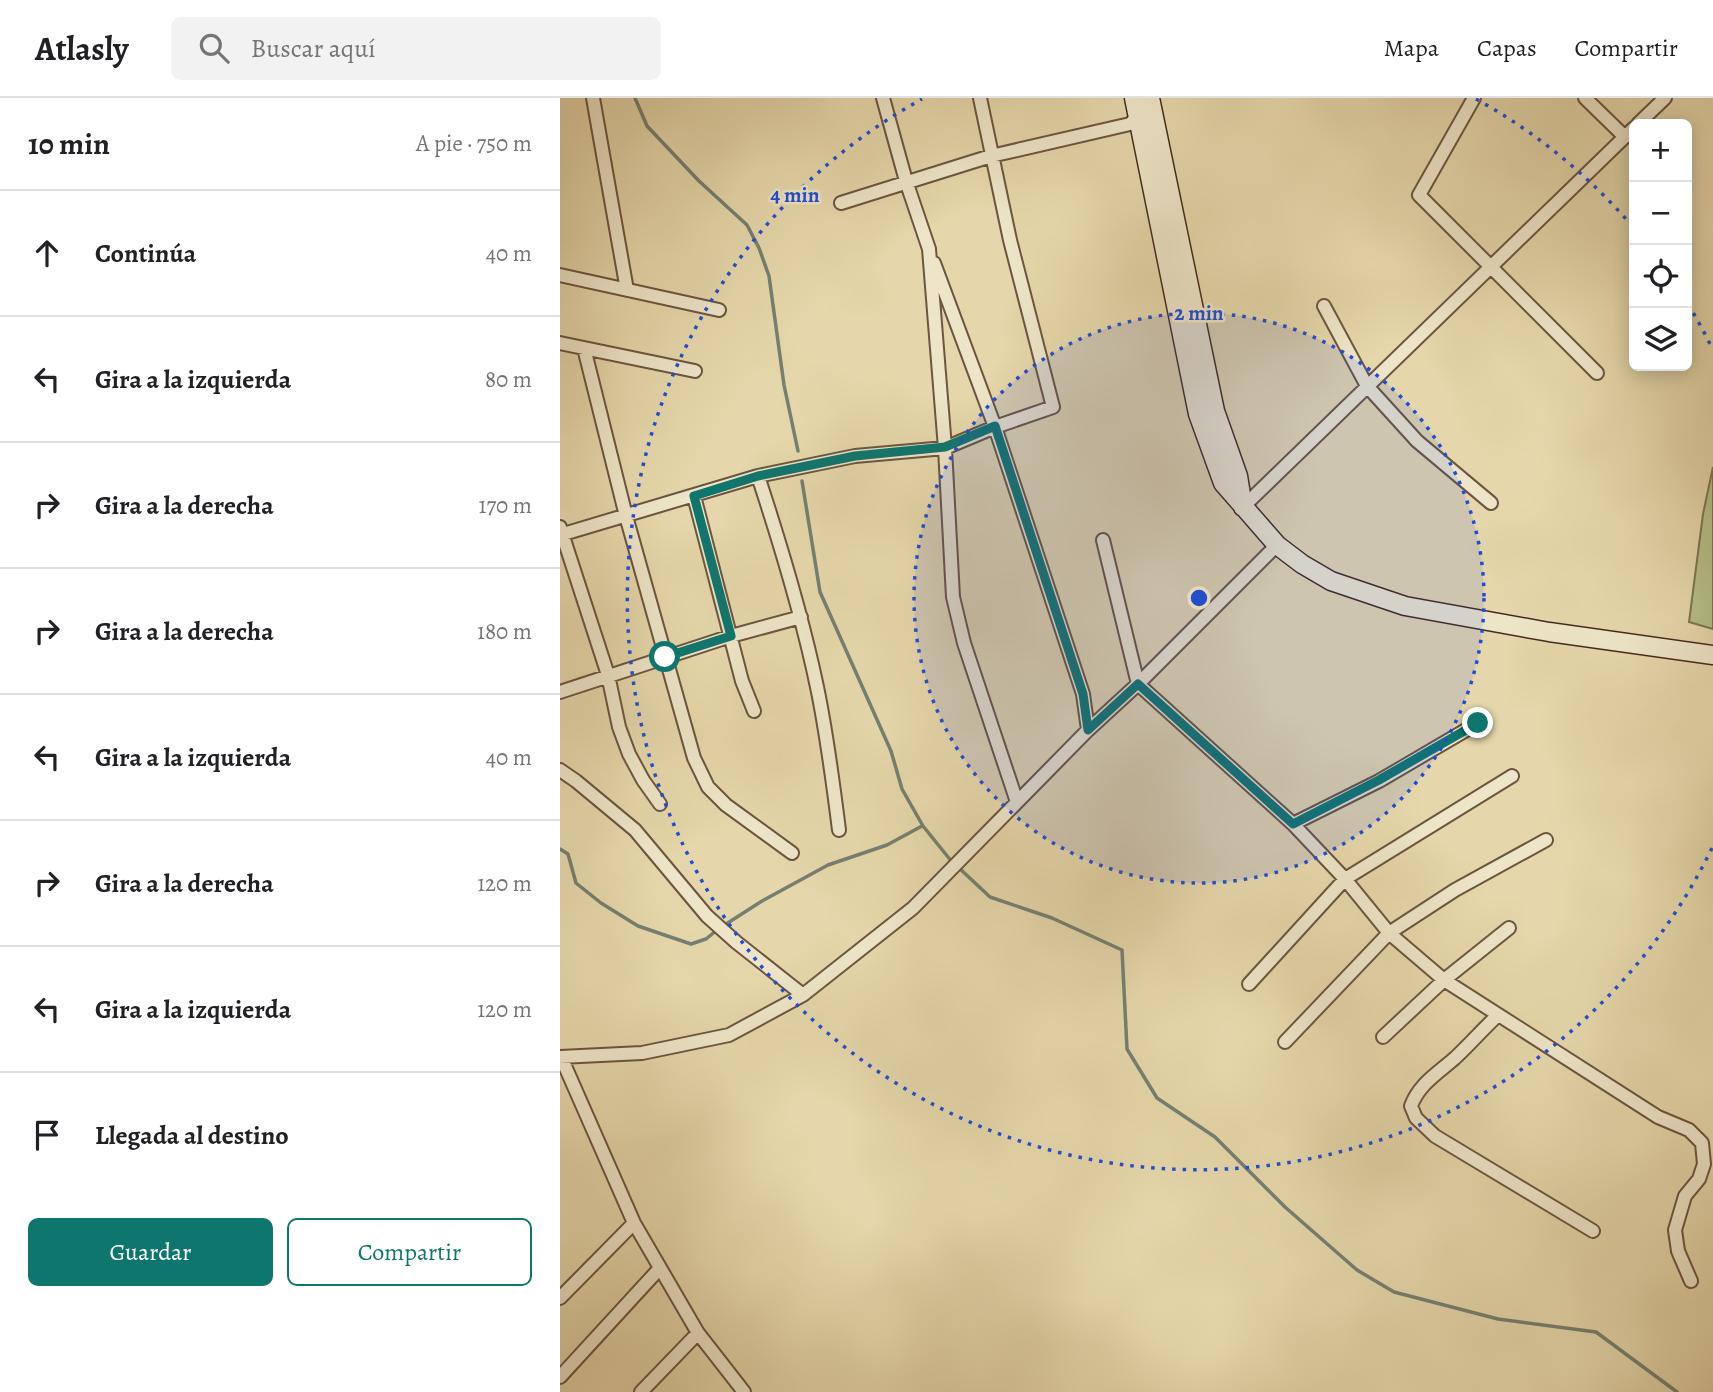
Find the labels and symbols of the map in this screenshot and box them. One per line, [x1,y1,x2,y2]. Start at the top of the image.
text: 4 min [770,181,820,209]
text: 2 min [1174,299,1224,327]
centre of rings [1187,586,1211,610]
route start [649,641,680,672]
route end [1462,707,1493,738]

